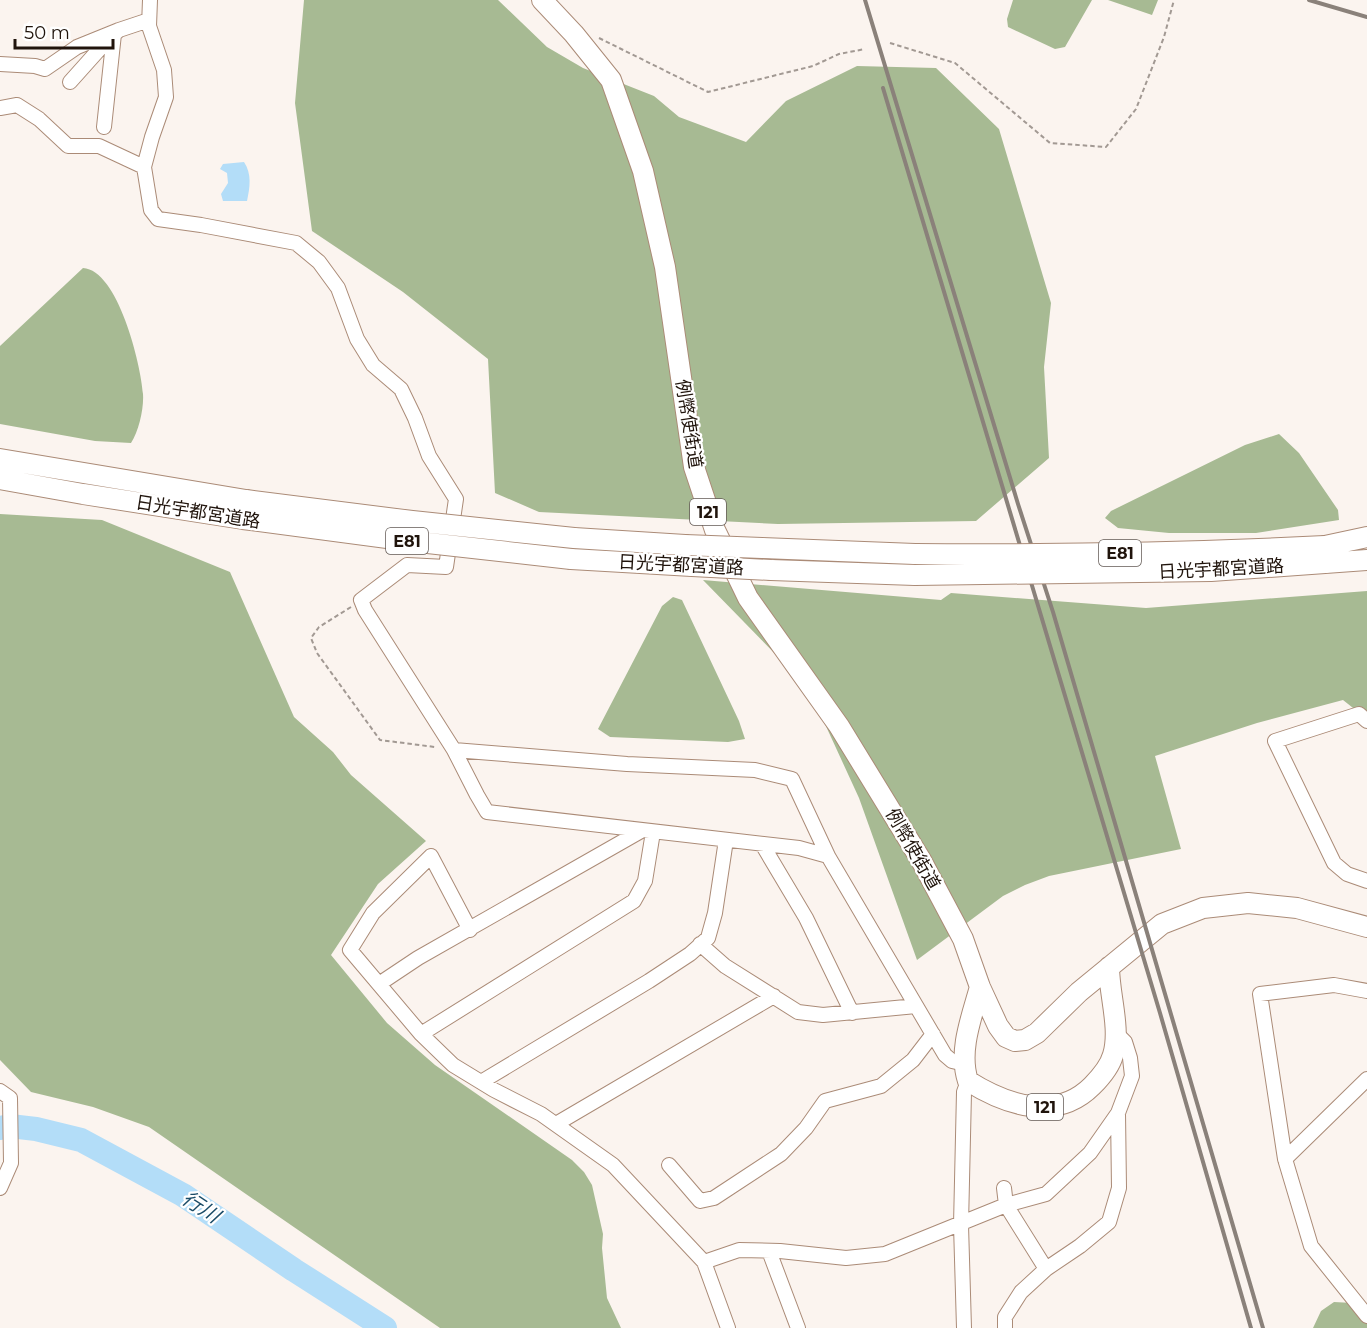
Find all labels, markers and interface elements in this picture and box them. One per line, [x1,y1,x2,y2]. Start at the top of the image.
scale bar [15,12,112,50]
text: 50 m [24,22,70,44]
street label: 例幣使街道 [671,378,707,470]
street label: 日光宇都宮道路 [134,491,262,533]
road number: 121 [690,499,726,525]
road number: E81 [386,528,428,554]
road number: E81 [1099,540,1141,566]
street label: 日光宇都宮道路 [618,551,744,579]
street label: 日光宇都宮道路 [1158,555,1284,583]
street label: 例幣使街道 [881,805,945,893]
road number: 121 [1027,1094,1063,1120]
water label: 行川 [178,1186,226,1229]

